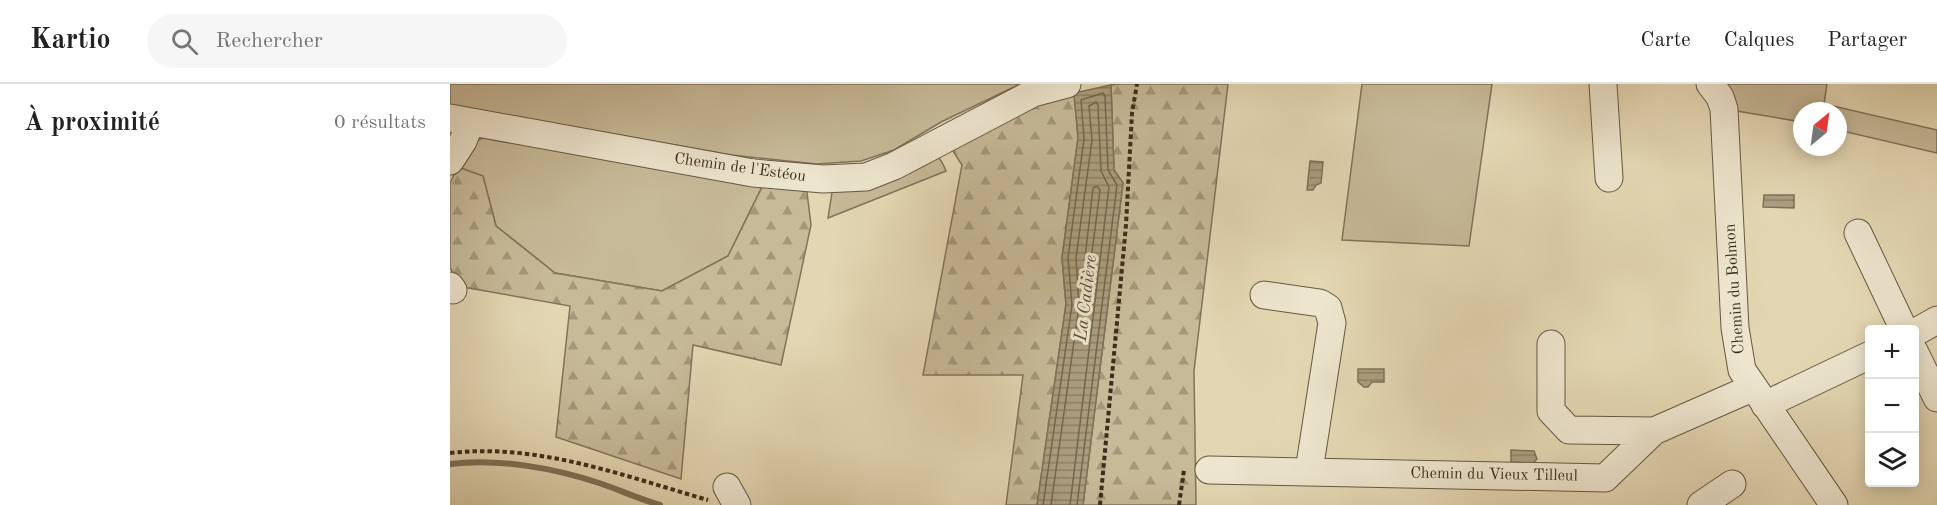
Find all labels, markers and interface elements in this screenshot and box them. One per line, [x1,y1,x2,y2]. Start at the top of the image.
search box [147,14,567,68]
icon: search [168,25,201,58]
text: Kartio [30,27,111,55]
text: Rechercher [216,30,323,52]
text: Carte [1641,30,1691,51]
text: Calques [1724,30,1794,51]
text: Partager [1827,30,1907,51]
north arrow [1793,102,1847,156]
text: À proximité [24,110,160,136]
text: 0 résultats [334,113,426,133]
street label: Chemin de l'Estéou [673,151,807,185]
street label: Chemin du Bolmon [1722,223,1748,355]
water label: La Cadière [1072,254,1100,343]
map controls [1865,325,1919,487]
button: + [1865,325,1919,379]
button: − [1865,379,1919,433]
button: layers [1865,433,1919,487]
street label: Chemin du Vieux Tilleul [1410,466,1578,484]

